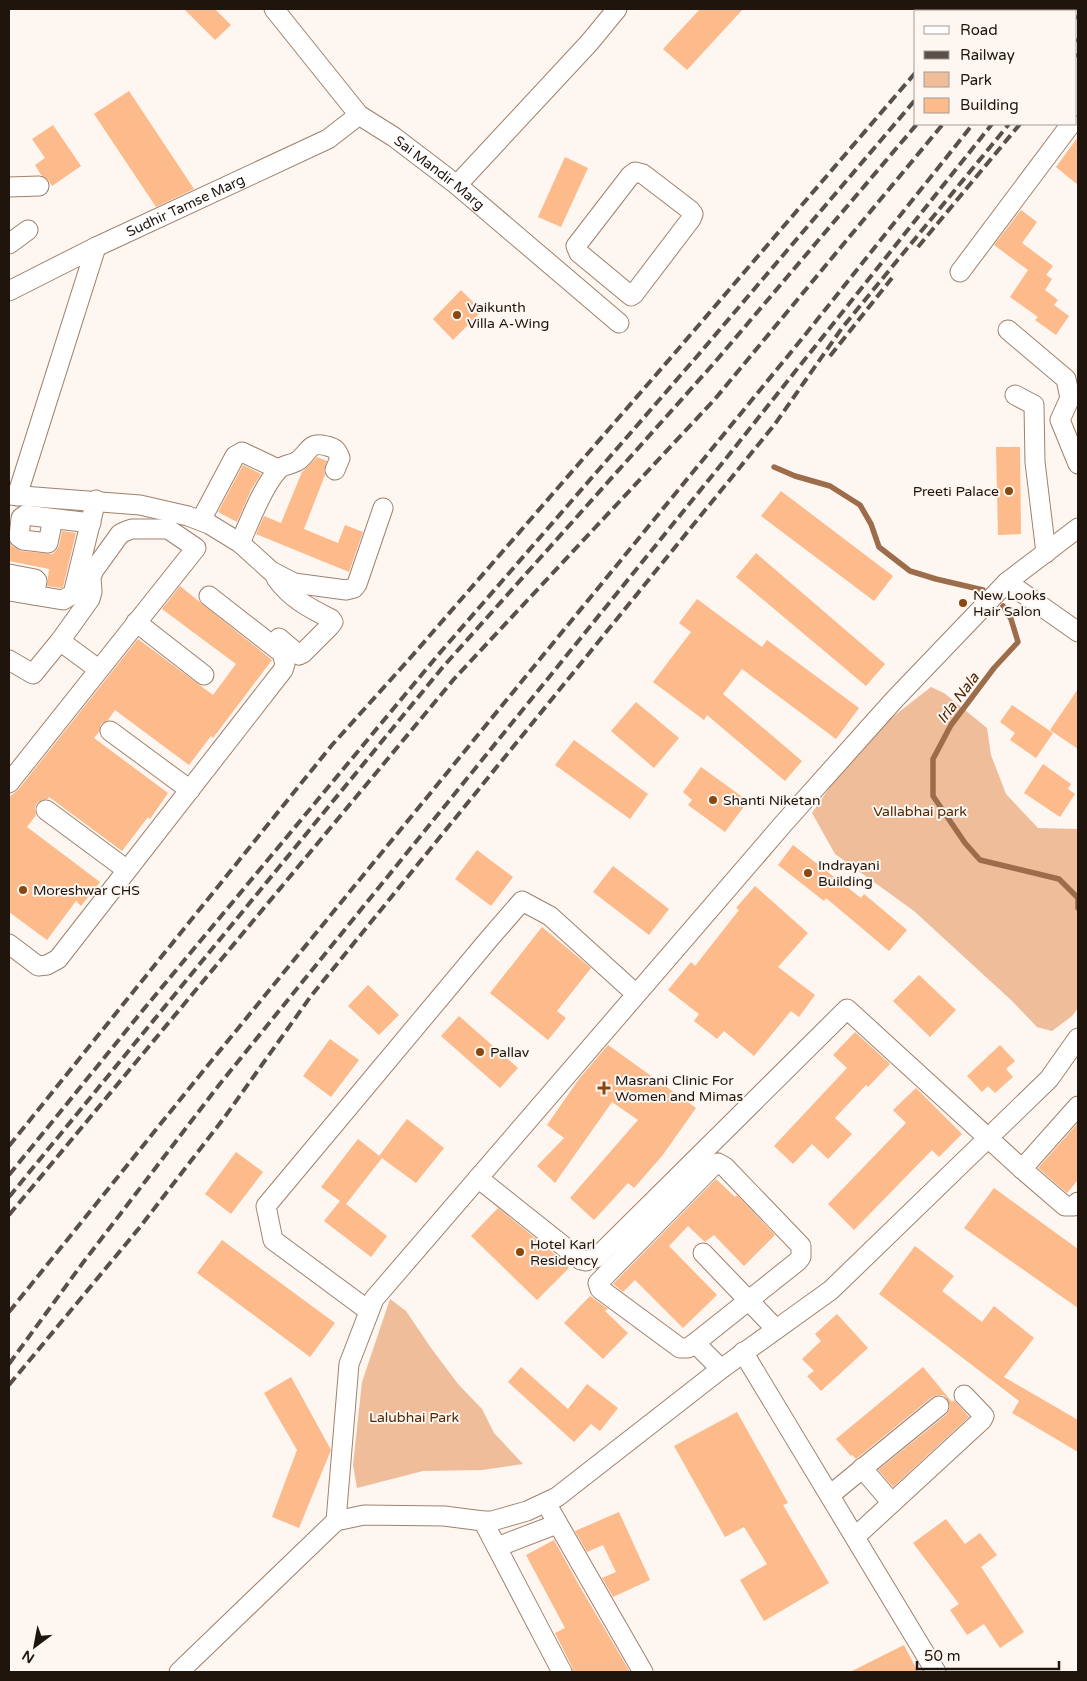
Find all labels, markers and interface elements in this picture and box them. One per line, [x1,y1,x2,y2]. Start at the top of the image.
legend [914,10,1077,125]
text: Road [960,21,998,39]
text: Railway [960,46,1015,64]
text: Park [960,71,992,89]
text: Building [960,96,1019,114]
street label: Sai Mandir Marg [391,132,488,214]
street label: Sudhir Tamse Marg [124,171,247,241]
place label: Vaikunth Villa A-Wing [467,299,549,332]
marker: Vaikunth Villa A-Wing [451,309,463,321]
place label: Preeti Palace [913,483,999,500]
marker: Preeti Palace [1003,485,1015,497]
place label: New Looks Hair Salon [973,587,1046,620]
marker: New Looks Hair Salon [957,597,969,609]
water label: Irla Nala [933,669,983,727]
place label: Shanti Niketan [723,792,821,809]
marker: Shanti Niketan [707,794,719,806]
park label: Vallabhai park [873,803,967,820]
place label: Indrayani Building [818,857,880,890]
marker: Indrayani Building [802,867,814,879]
place label: Moreshwar CHS [33,882,140,899]
marker: Moreshwar CHS [17,884,29,896]
place label: Pallav [490,1044,530,1061]
marker: Pallav [474,1046,486,1058]
place label: Masrani Clinic For Women and Mimas [615,1072,743,1105]
marker: Masrani Clinic For Women and Mimas [597,1081,611,1095]
place label: Hotel Karl Residency [530,1236,599,1269]
marker: Hotel Karl Residency [514,1246,526,1258]
park label: Lalubhai Park [369,1409,459,1426]
north arrow [10,1621,60,1671]
scale bar [917,1638,1060,1670]
text: N [19,1646,38,1667]
text: 50 m [924,1647,961,1665]

